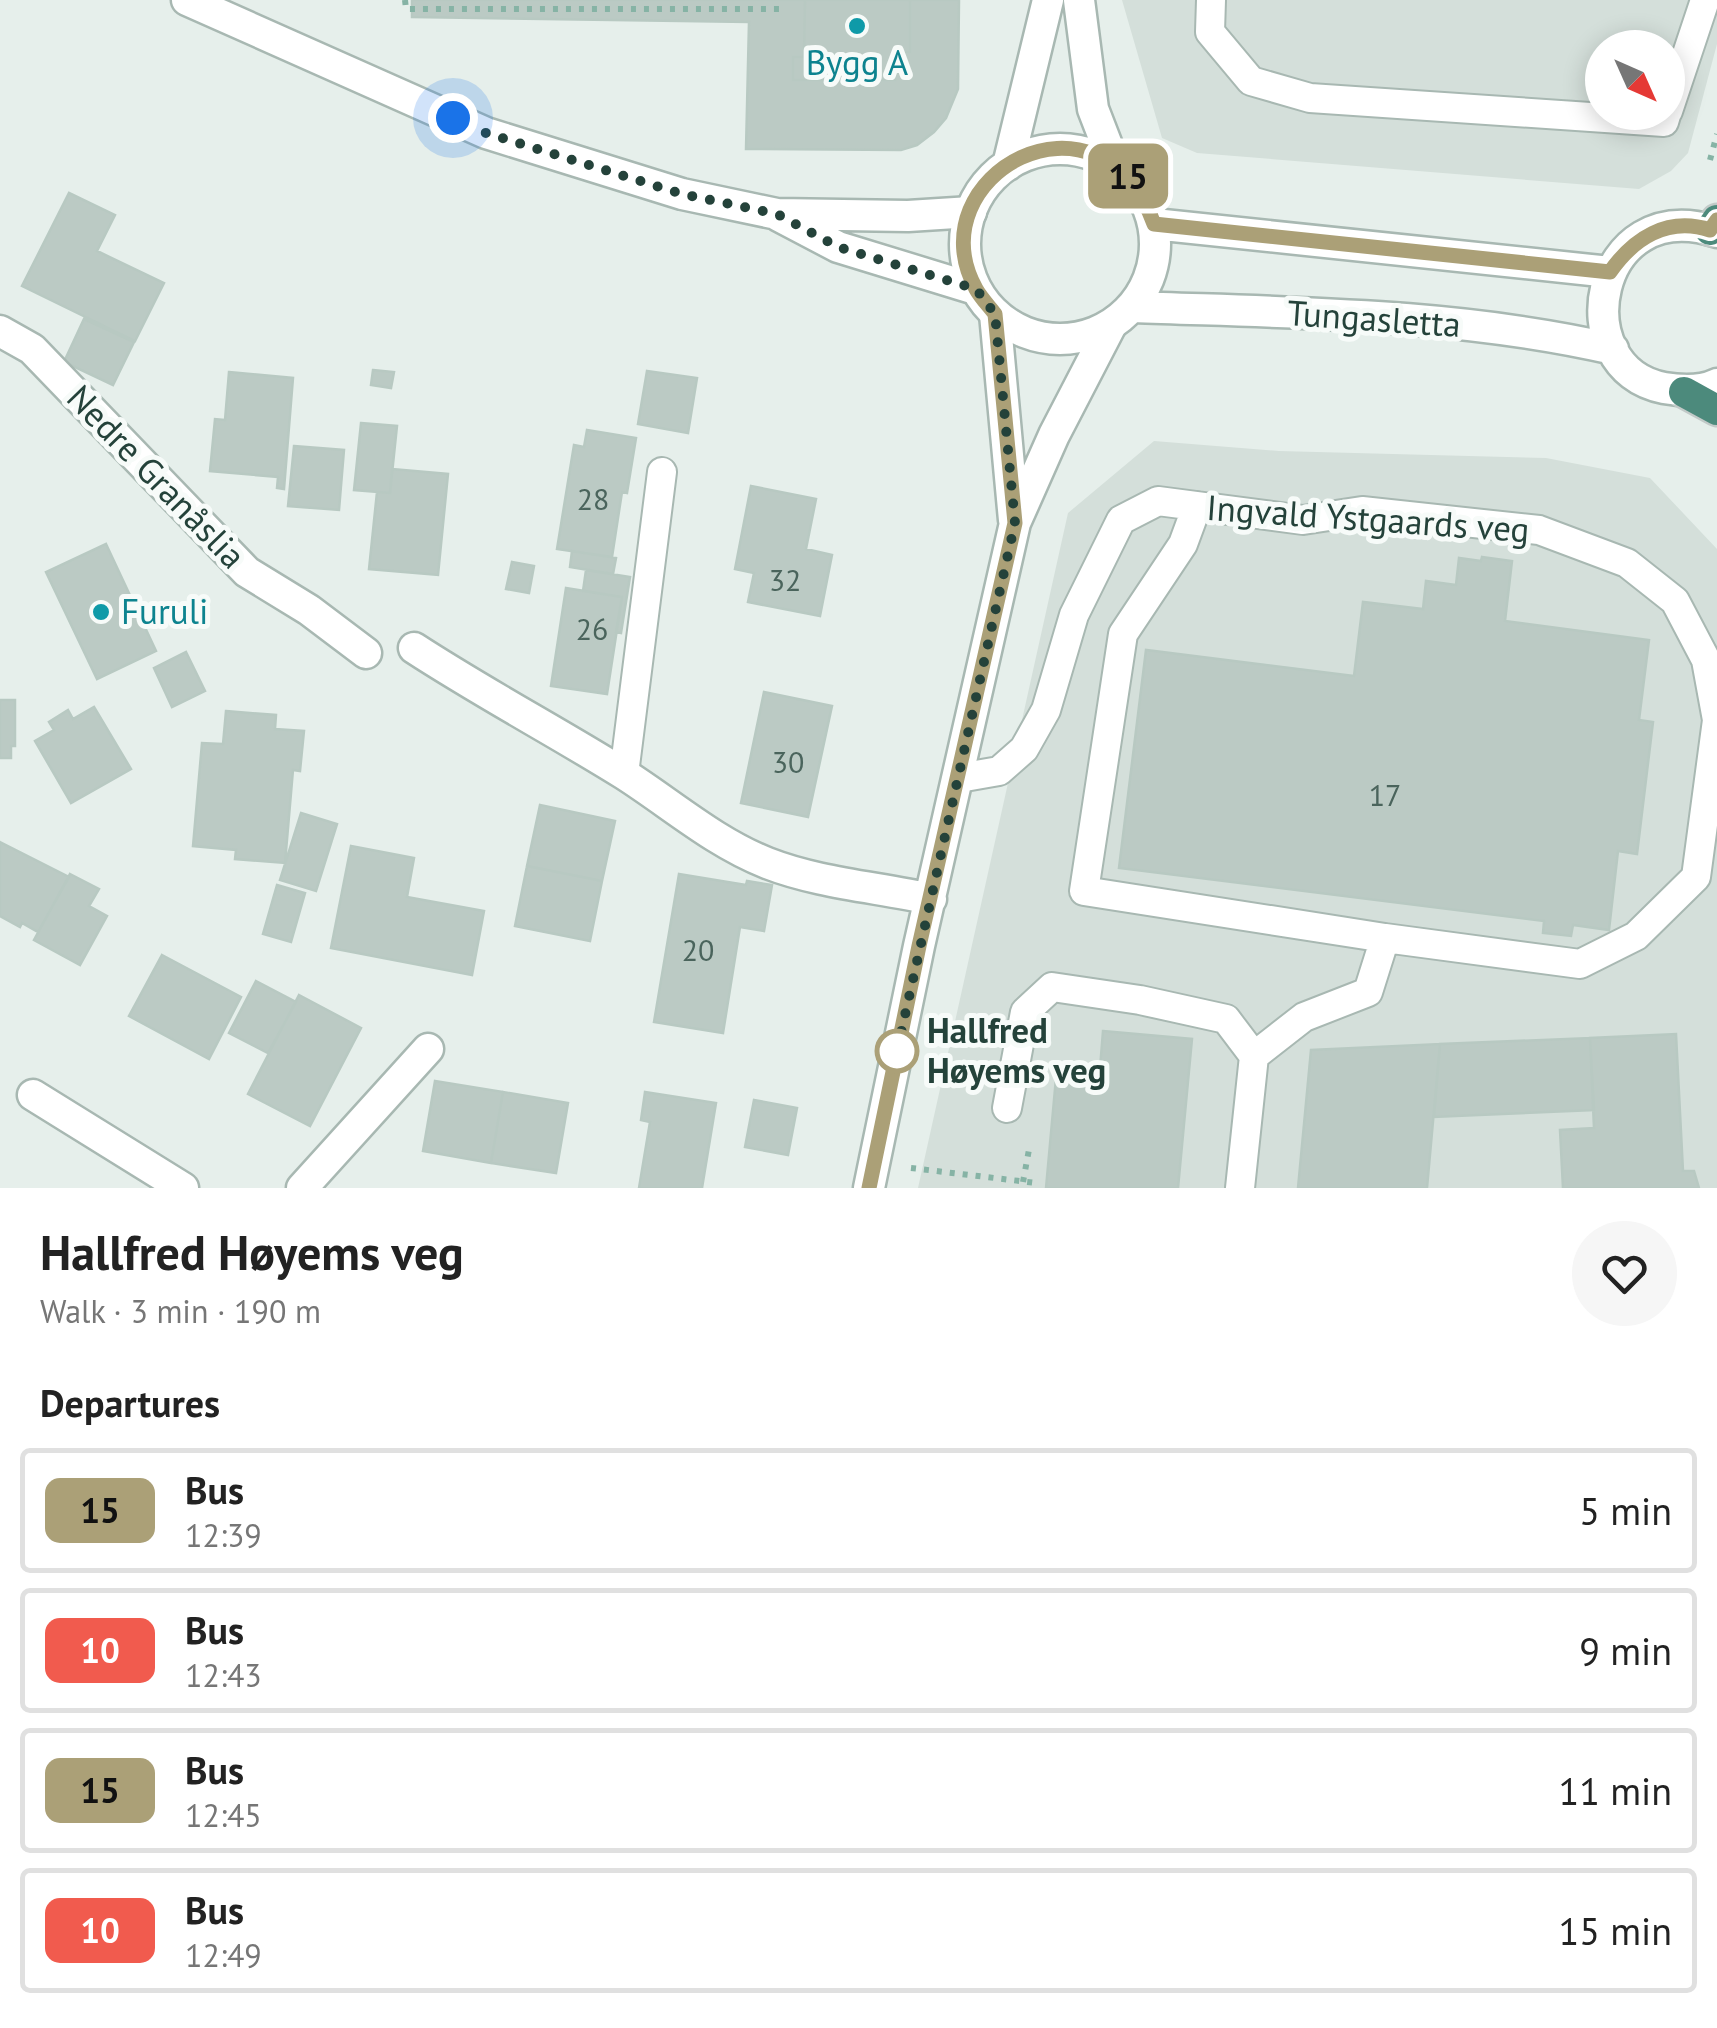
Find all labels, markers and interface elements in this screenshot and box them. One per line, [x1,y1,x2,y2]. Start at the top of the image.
marker: Bygg A [846,15,868,37]
north arrow [1585,30,1685,130]
map controls [1585,30,1685,130]
place label: Bygg A [806,39,909,85]
your location [428,93,478,143]
line badge: 15 [1083,144,1173,208]
text: 15 [1108,153,1148,199]
street label: Tungasletta [1286,289,1462,347]
street label: Nedre Granåslia [57,375,256,578]
house number: 28 [577,479,609,518]
street label: Ingvald Ystgaards veg [1205,484,1531,552]
house number: 32 [769,560,801,599]
place label: Furuli [121,588,208,634]
marker: Furuli [90,601,112,623]
house number: 26 [576,609,608,648]
house number: 30 [772,742,804,781]
house number: 17 [1369,775,1401,814]
house number: 20 [682,930,714,969]
place label: Hallfred Høyems veg [927,1007,1106,1093]
marker: Hallfred Høyems veg [876,1030,918,1072]
text: Hallfred Høyems veg [40,1221,464,1283]
button: heart [1572,1221,1677,1326]
text: Walk · 3 min · 190 m [40,1290,321,1332]
text: Departures [40,1378,220,1427]
text: Bus [185,1465,244,1514]
text: 5 min [1579,1486,1672,1535]
text: 15 [80,1487,120,1533]
text: 12:39 [185,1514,262,1556]
text: Bus [185,1605,244,1654]
text: 9 min [1579,1626,1672,1675]
text: 10 [80,1627,120,1673]
text: 12:43 [185,1654,262,1696]
text: Bus [185,1745,244,1794]
text: 11 min [1559,1766,1672,1815]
text: 15 [80,1767,120,1813]
text: 12:45 [185,1794,262,1836]
text: Bus [185,1885,244,1934]
text: 15 min [1559,1906,1672,1955]
text: 10 [80,1907,120,1953]
text: 12:49 [185,1934,262,1976]

